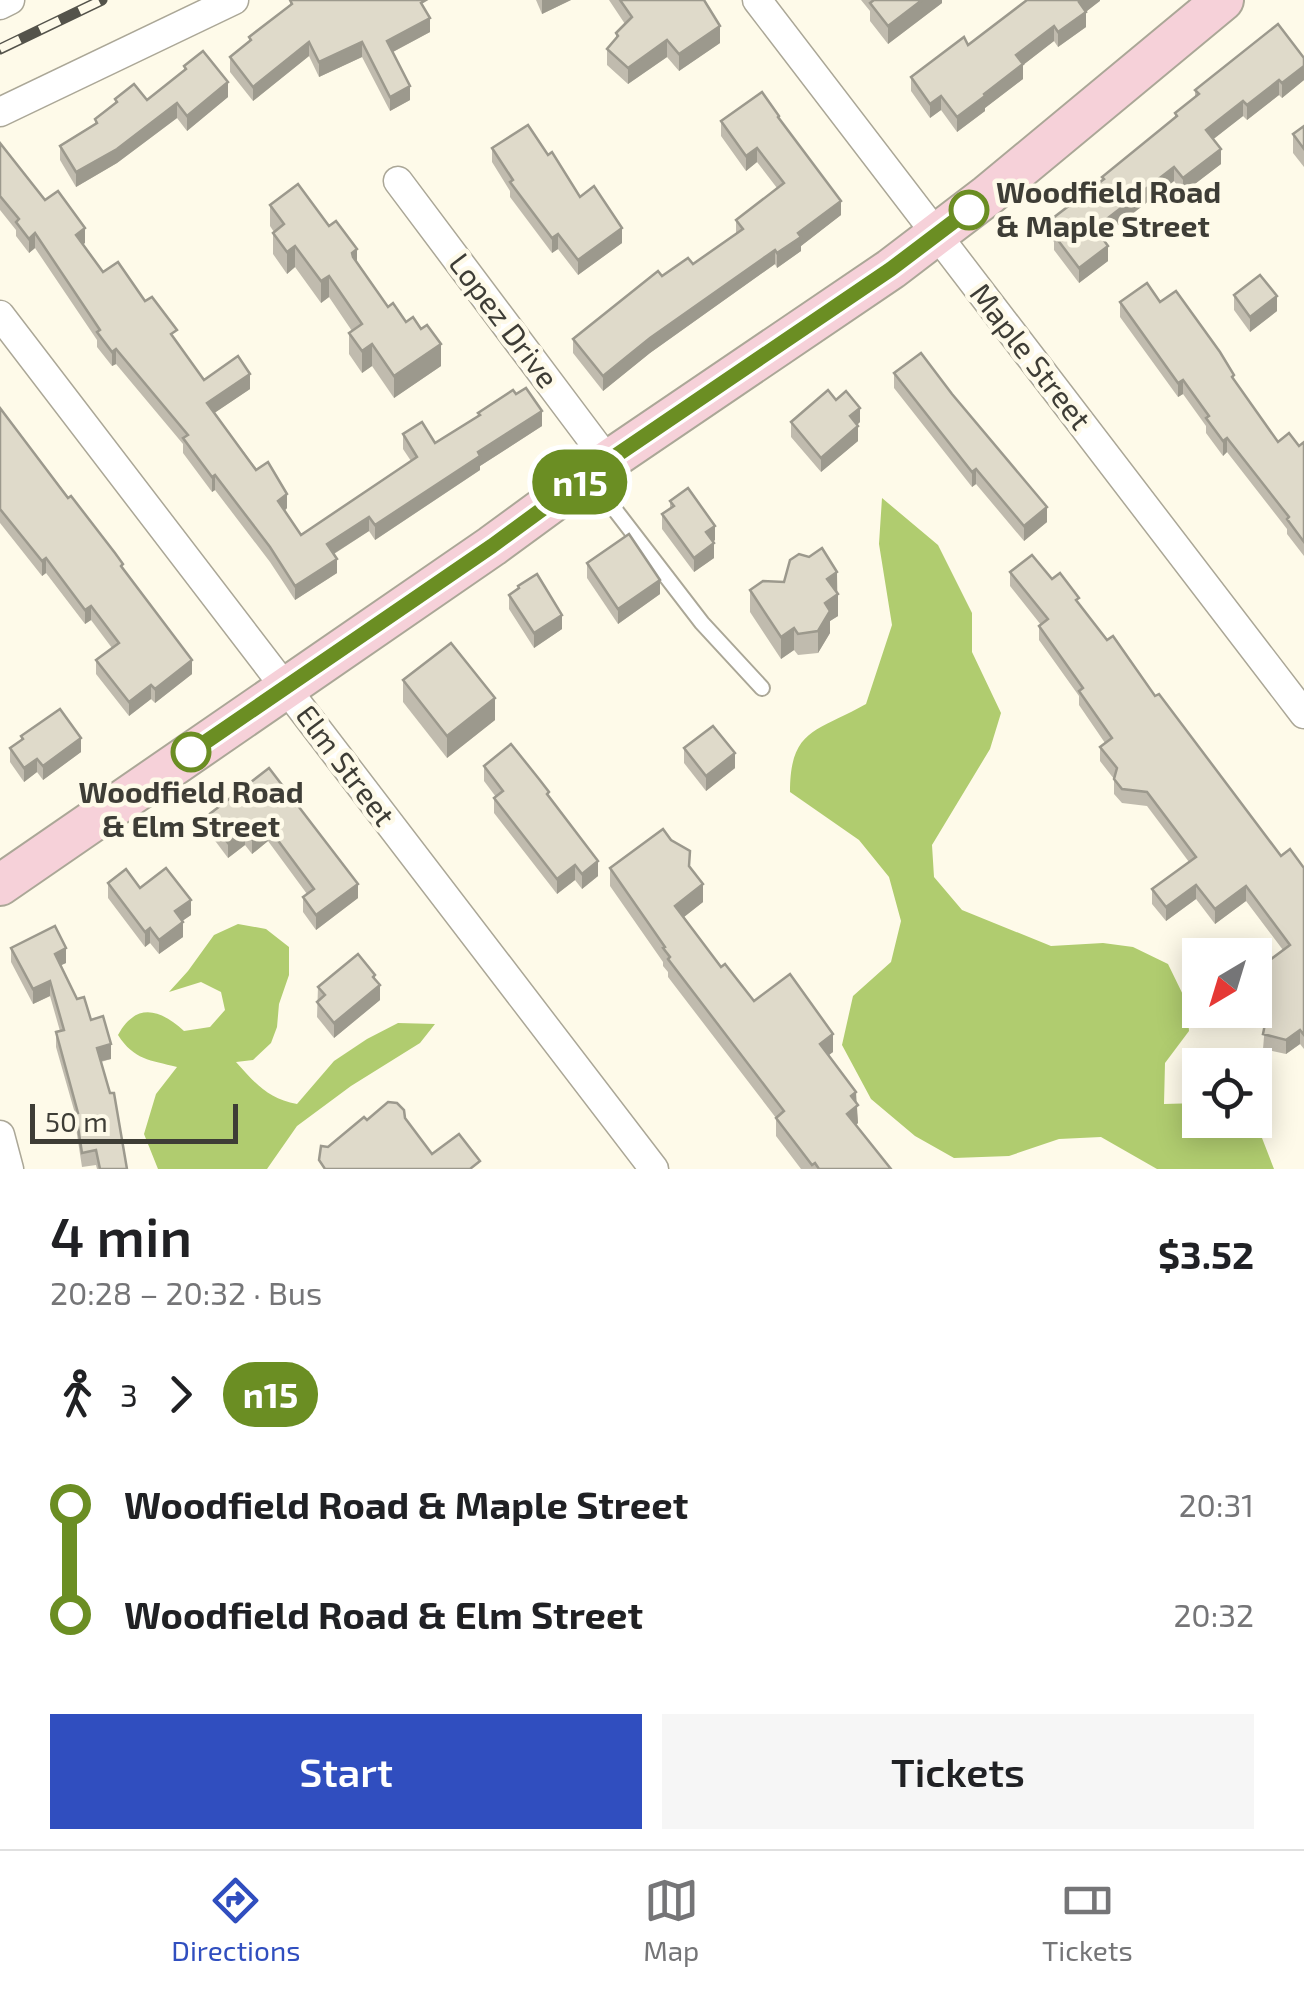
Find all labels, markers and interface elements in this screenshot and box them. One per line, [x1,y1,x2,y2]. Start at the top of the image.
place label: Woodfield Road & Maple Street [996,173,1221,243]
marker: Woodfield Road & Maple Street [950,191,988,229]
street label: Lopez Drive [442,245,567,394]
street label: Maple Street [963,276,1100,436]
line badge: n15 [522,450,638,514]
text: n15 [552,461,608,503]
street label: Elm Street [289,697,404,832]
marker: Woodfield Road & Elm Street [172,733,210,771]
place label: Woodfield Road & Elm Street [78,773,304,843]
north arrow [1182,938,1272,1028]
map controls [1182,938,1272,1138]
button: locate [1182,1048,1272,1138]
scale bar [30,1099,238,1144]
text: 50 m [45,1104,108,1138]
text: 4 min [50,1202,192,1268]
text: $3.52 [1158,1231,1254,1277]
text: 20:28 – 20:32 · Bus [50,1273,322,1311]
icon: walk [50,1367,105,1422]
icon: forward [153,1367,208,1422]
text: n15 [243,1373,298,1415]
text: 3 [120,1375,138,1413]
text: Woodfield Road & Maple Street [124,1481,688,1527]
text: 20:31 [1179,1485,1254,1523]
text: Woodfield Road & Elm Street [124,1591,643,1637]
text: 20:32 [1173,1595,1254,1633]
button: Start [50,1714,642,1829]
button: Tickets [662,1714,1254,1829]
tab: Directions [171,1873,300,1967]
tab: Map [643,1873,699,1967]
tab: Tickets [1042,1873,1133,1967]

